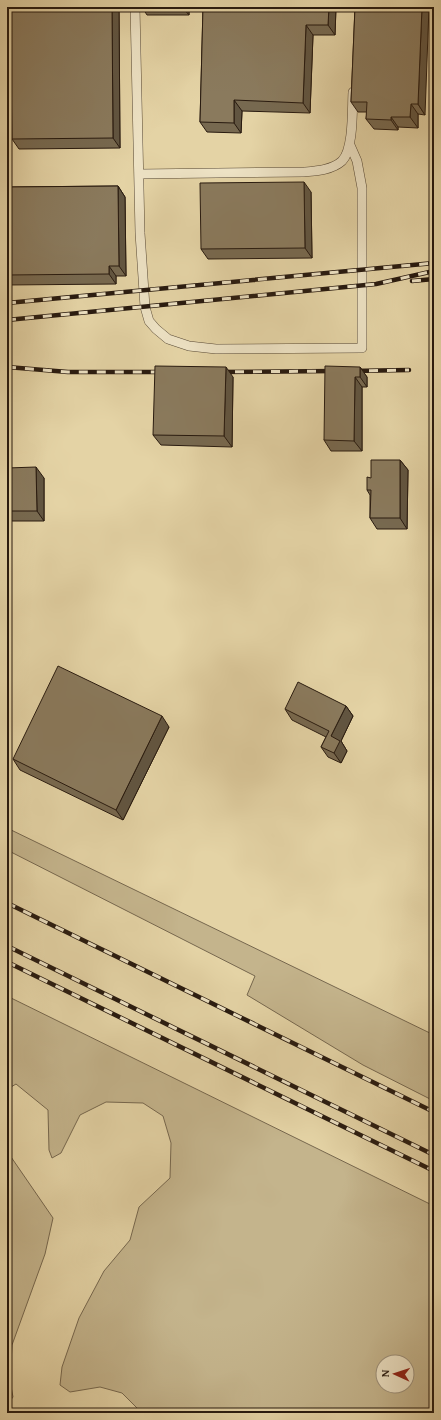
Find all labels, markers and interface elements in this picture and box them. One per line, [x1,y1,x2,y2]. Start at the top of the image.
north arrow [375,1354,415,1394]
text: N [377,1369,393,1378]

